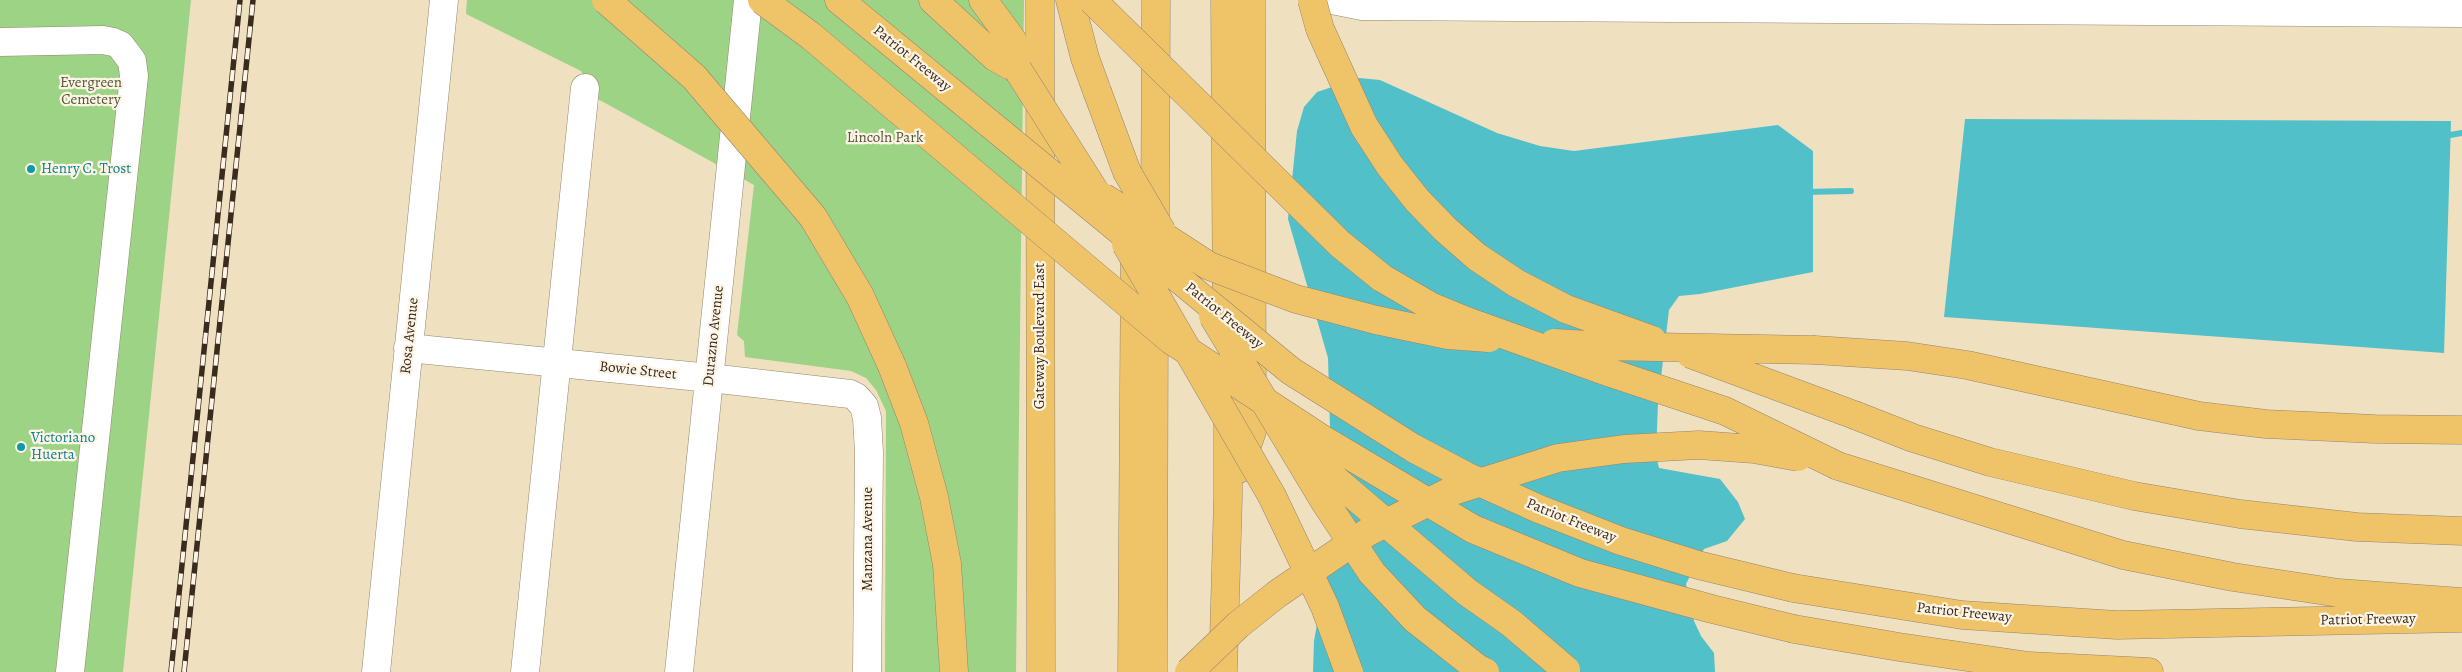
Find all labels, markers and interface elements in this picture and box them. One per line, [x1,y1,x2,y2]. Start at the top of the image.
street label: Patriot Freeway [869,22,955,96]
park label: Evergreen Cemetery [60,74,122,109]
park label: Lincoln Park [847,129,923,147]
place label: Henry C. Trost [41,160,131,178]
marker: Henry C. Trost [25,163,37,175]
street label: Gateway Boulevard East [1031,263,1049,409]
street label: Patriot Freeway [1181,279,1267,353]
street label: Durazno Avenue [700,285,728,387]
street label: Rosa Avenue [397,297,423,375]
street label: Bowie Street [599,358,677,384]
place label: Victoriano Huerta [31,429,95,464]
marker: Victoriano Huerta [15,441,27,453]
street label: Manzana Avenue [859,487,877,591]
street label: Patriot Freeway [1523,495,1619,547]
street label: Patriot Freeway [1916,599,2012,627]
street label: Patriot Freeway [2320,610,2416,630]

